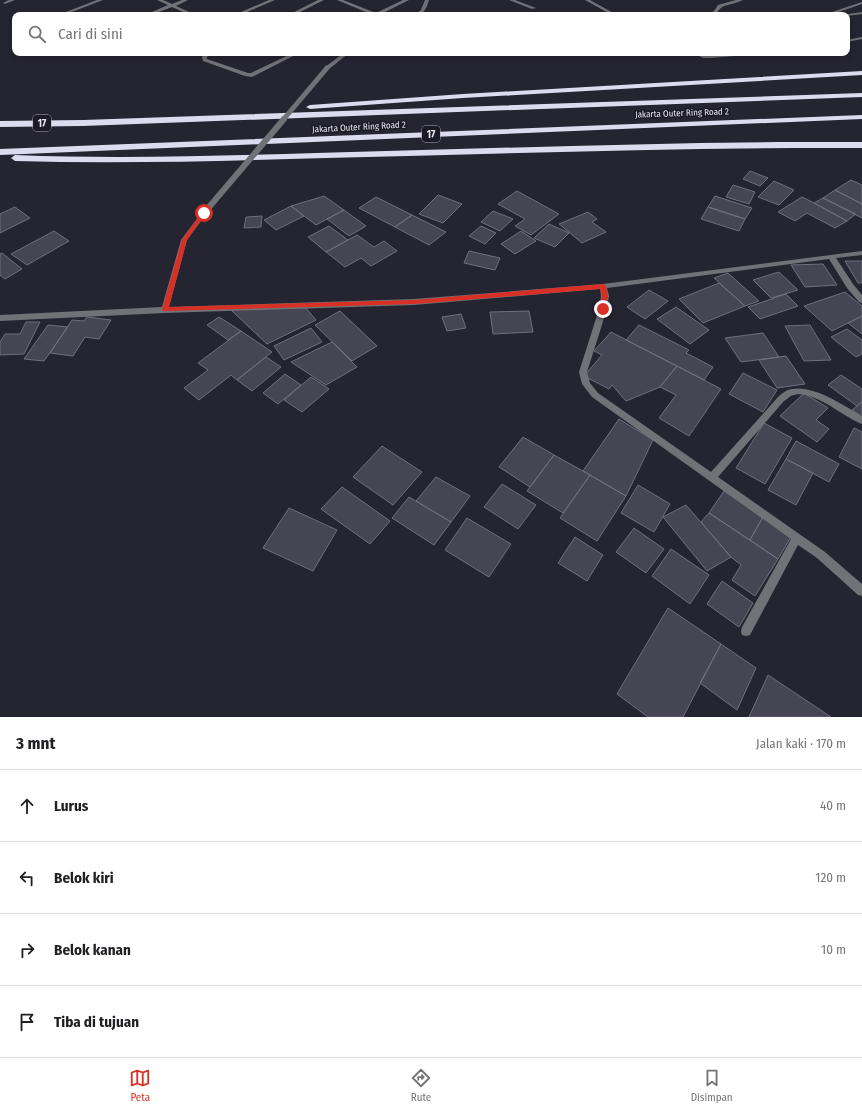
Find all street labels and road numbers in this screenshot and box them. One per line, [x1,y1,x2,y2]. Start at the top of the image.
street label: Jakarta Outer Ring Road 2 [635,106,729,120]
road number: 17 [33,115,51,131]
street label: Jakarta Outer Ring Road 2 [312,120,406,134]
road number: 17 [422,126,440,142]

